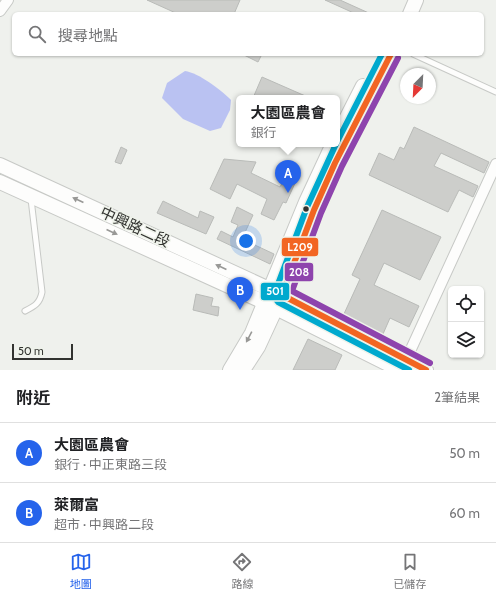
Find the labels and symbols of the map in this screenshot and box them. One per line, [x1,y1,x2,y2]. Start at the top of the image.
north arrow [400,68,436,104]
pin: A [275,160,301,193]
one-way arrow [73,197,84,203]
street label: 中興路二段 [97,203,173,251]
unlabelled marker [301,204,311,214]
one-way arrow [107,229,118,235]
your location [236,231,256,251]
line badge: L209 [281,237,319,257]
text: L209 [287,240,313,254]
line badge: 208 [284,262,314,282]
one-way arrow [216,264,227,270]
text: 208 [289,265,309,279]
pin: B [227,277,253,310]
line badge: 501 [260,282,290,301]
text: 501 [266,284,284,298]
one-way arrow [246,331,253,343]
scale bar [12,342,73,361]

